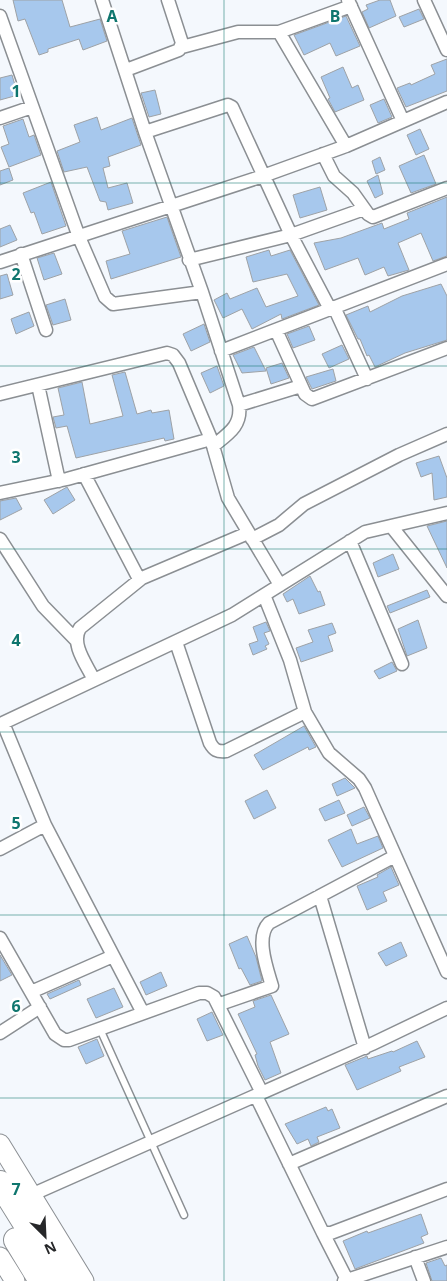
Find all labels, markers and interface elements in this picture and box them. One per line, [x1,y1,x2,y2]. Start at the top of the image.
text: A [106,5,118,27]
text: B [330,5,340,27]
text: 1 [11,80,21,102]
text: 2 [11,263,21,285]
text: 3 [11,446,21,468]
text: 4 [11,629,21,651]
text: 5 [11,812,21,834]
text: 6 [11,995,21,1017]
text: 7 [11,1178,21,1200]
north arrow [20,1211,70,1261]
text: N [41,1237,60,1259]

